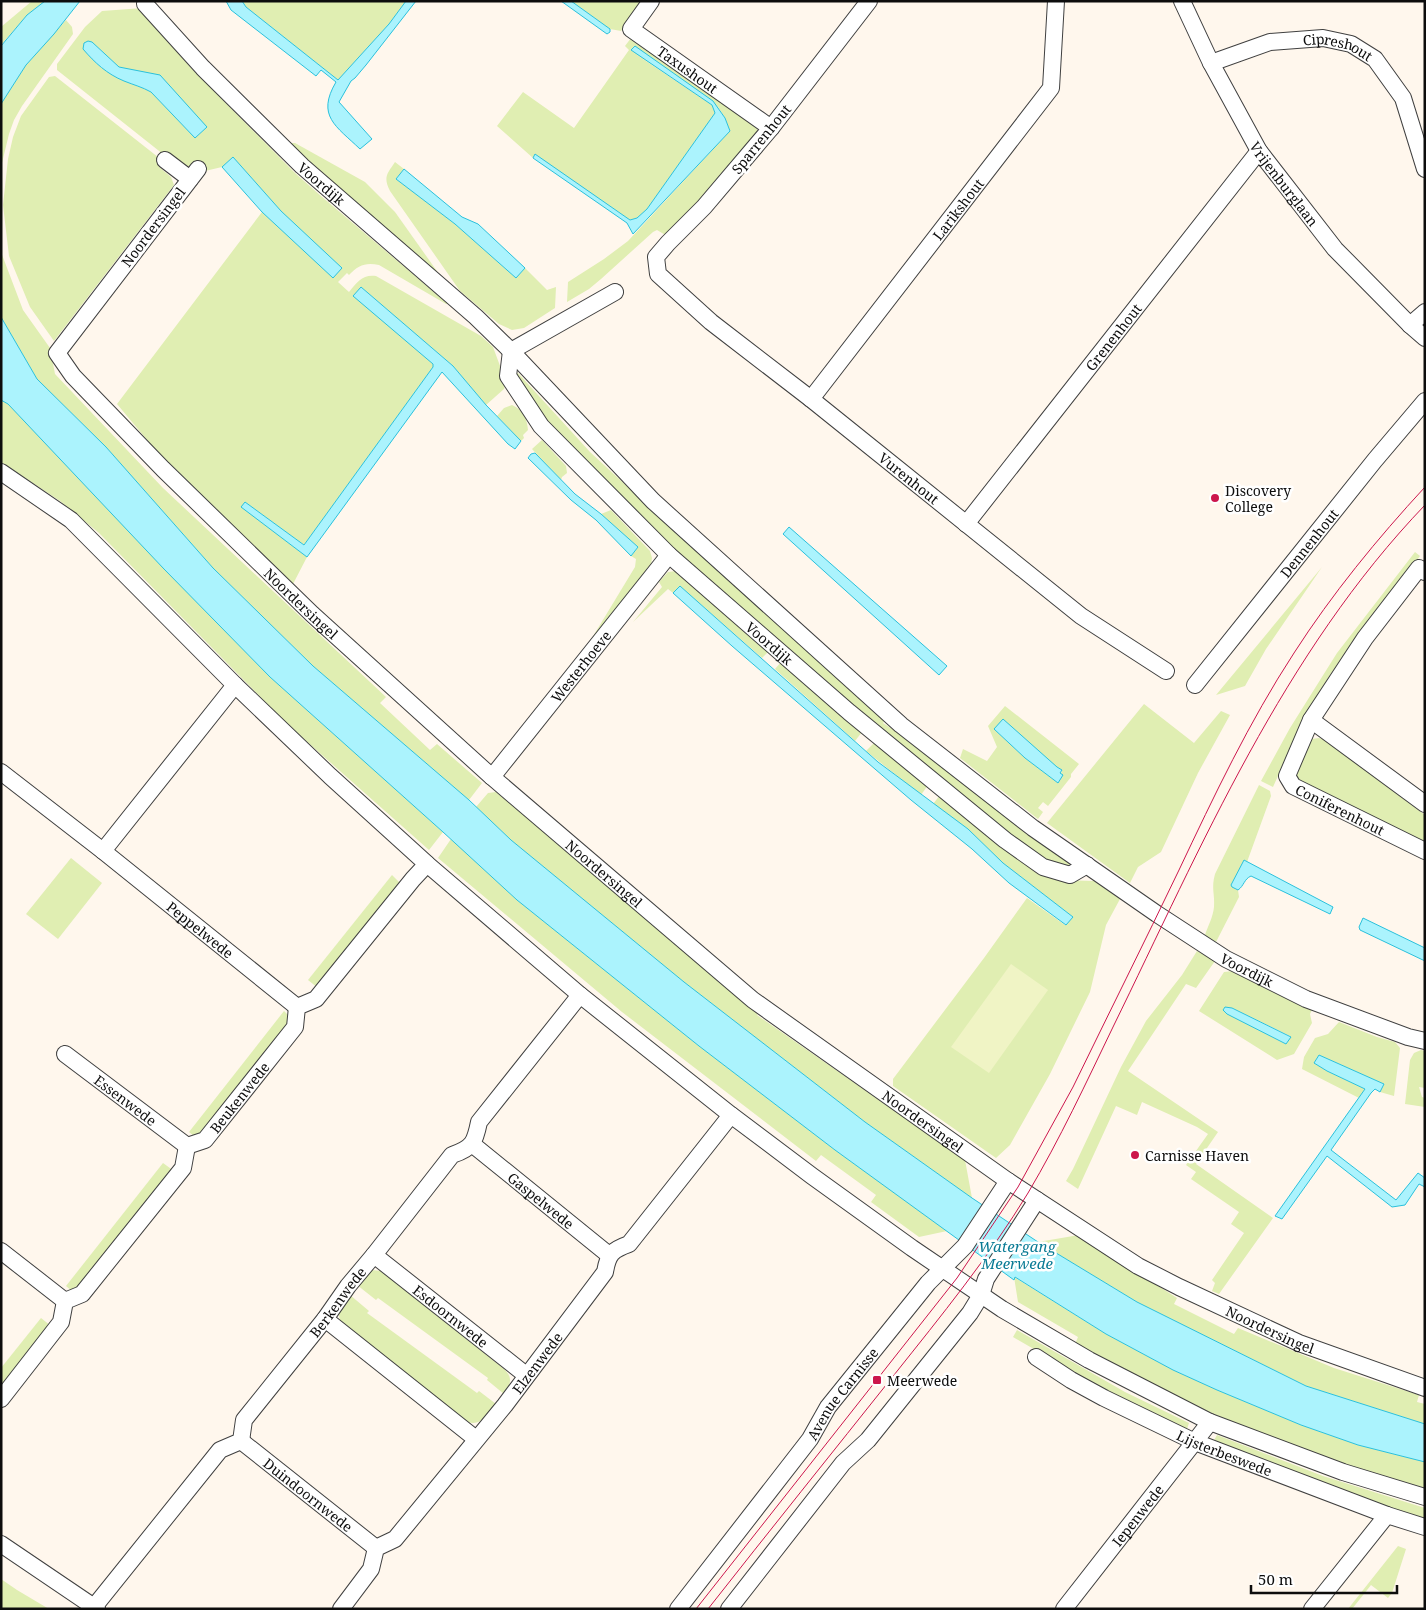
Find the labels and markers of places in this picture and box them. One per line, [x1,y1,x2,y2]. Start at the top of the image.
place label: Discovery College [1225,481,1291,516]
marker: Discovery College [1209,492,1221,504]
place label: Carnisse Haven [1145,1146,1249,1165]
marker: Carnisse Haven [1129,1149,1141,1161]
place label: Meerwede [887,1371,957,1390]
marker: Meerwede [871,1374,883,1386]

